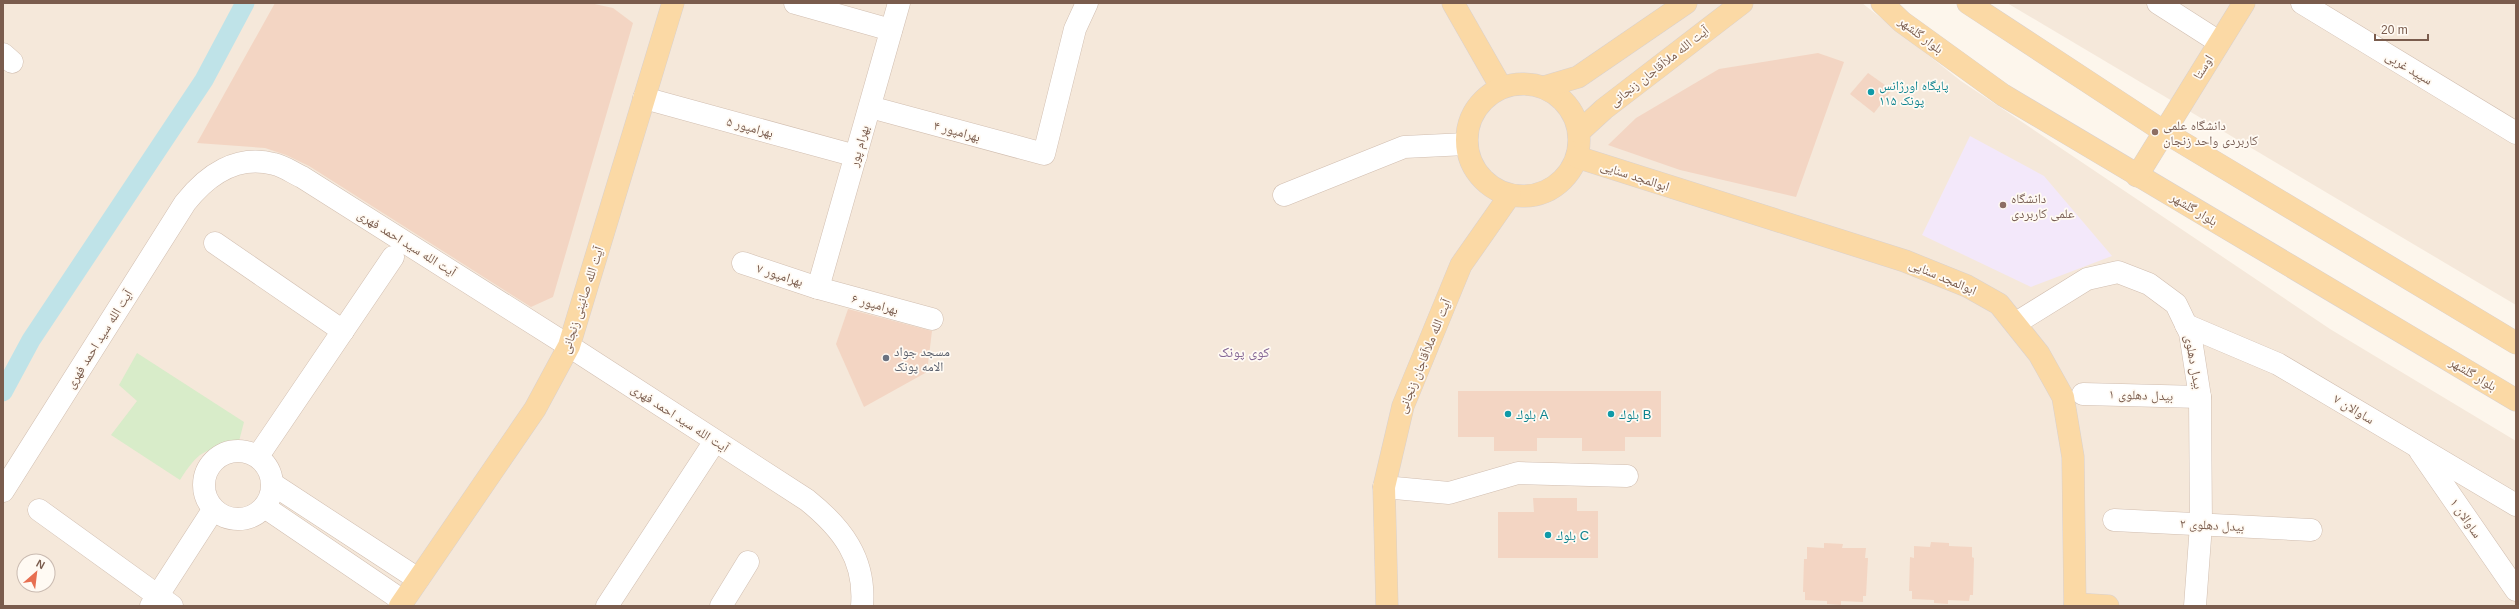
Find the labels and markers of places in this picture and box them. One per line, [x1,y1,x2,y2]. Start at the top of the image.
place label: پایگاه اورژانس ۱۱۵ پونک [1879,78,1949,109]
marker: پایگاه اورژانس ۱۱۵ پونک [1866,87,1876,97]
place label: دانشگاه علمی کاربردی واحد زنجان [2163,118,2259,149]
marker: دانشگاه علمی کاربردی واحد زنجان [2150,127,2160,137]
place label: دانشگاه علمی کاربردی [2011,191,2075,222]
marker: دانشگاه علمی کاربردی [1998,200,2008,210]
place label: مسجد جواد الامه پونک [894,344,950,375]
marker: مسجد جواد الامه پونک [881,353,891,363]
place label: بلوك A [1516,407,1549,423]
place label: بلوك B [1619,407,1651,423]
marker: بلوك A [1503,409,1513,419]
marker: بلوك B [1606,409,1616,419]
place label: بلوك C [1556,528,1589,544]
marker: بلوك C [1543,530,1553,540]

